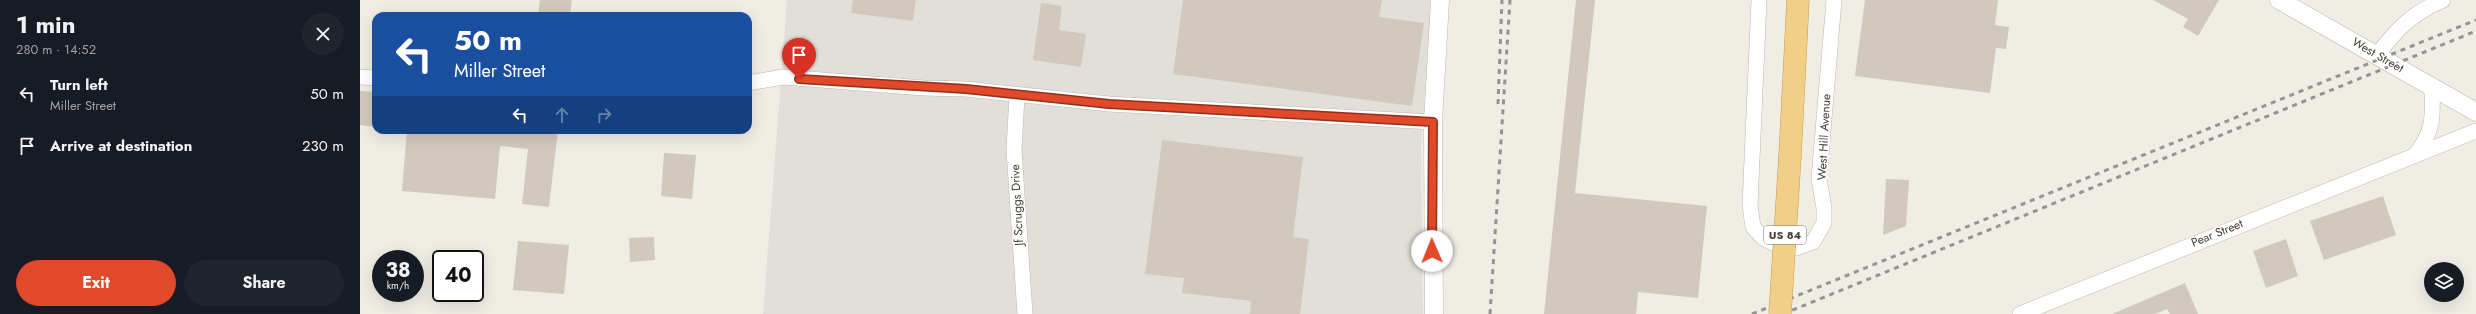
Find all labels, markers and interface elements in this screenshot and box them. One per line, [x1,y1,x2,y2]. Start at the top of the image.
text: 1 min [16,7,76,42]
button: close [302,13,344,55]
text: 50 m [454,20,522,61]
icon: left [388,28,440,80]
street label: West Street [2349,33,2407,77]
pin [782,38,816,79]
text: 280 m · 14:52 [16,40,96,59]
icon: arrive [788,44,810,66]
text: Miller Street [454,58,545,84]
text: Turn left [50,74,108,96]
icon: left [16,83,38,105]
text: 50 m [310,83,344,105]
street label: West Hill Avenue [1813,93,1835,181]
text: Miller Street [50,96,116,115]
icon: left [509,104,531,126]
icon: ahead [551,104,573,126]
icon: right [593,104,615,126]
icon: arrive [16,135,38,157]
text: Arrive at destination [50,135,192,157]
text: 230 m [302,135,344,157]
street label: Jf Scruggs Drive [1006,164,1028,248]
street label: Pear Street [2188,214,2246,252]
road number: US 84 [1764,226,1806,244]
position arrow [1411,230,1453,272]
speed limit sign: 40 [432,250,484,302]
text: 38 [386,256,410,285]
button: Exit [16,260,176,306]
button: Share [184,260,344,306]
map controls [2424,262,2464,302]
button: layers [2424,262,2464,302]
text: km/h [387,278,409,293]

